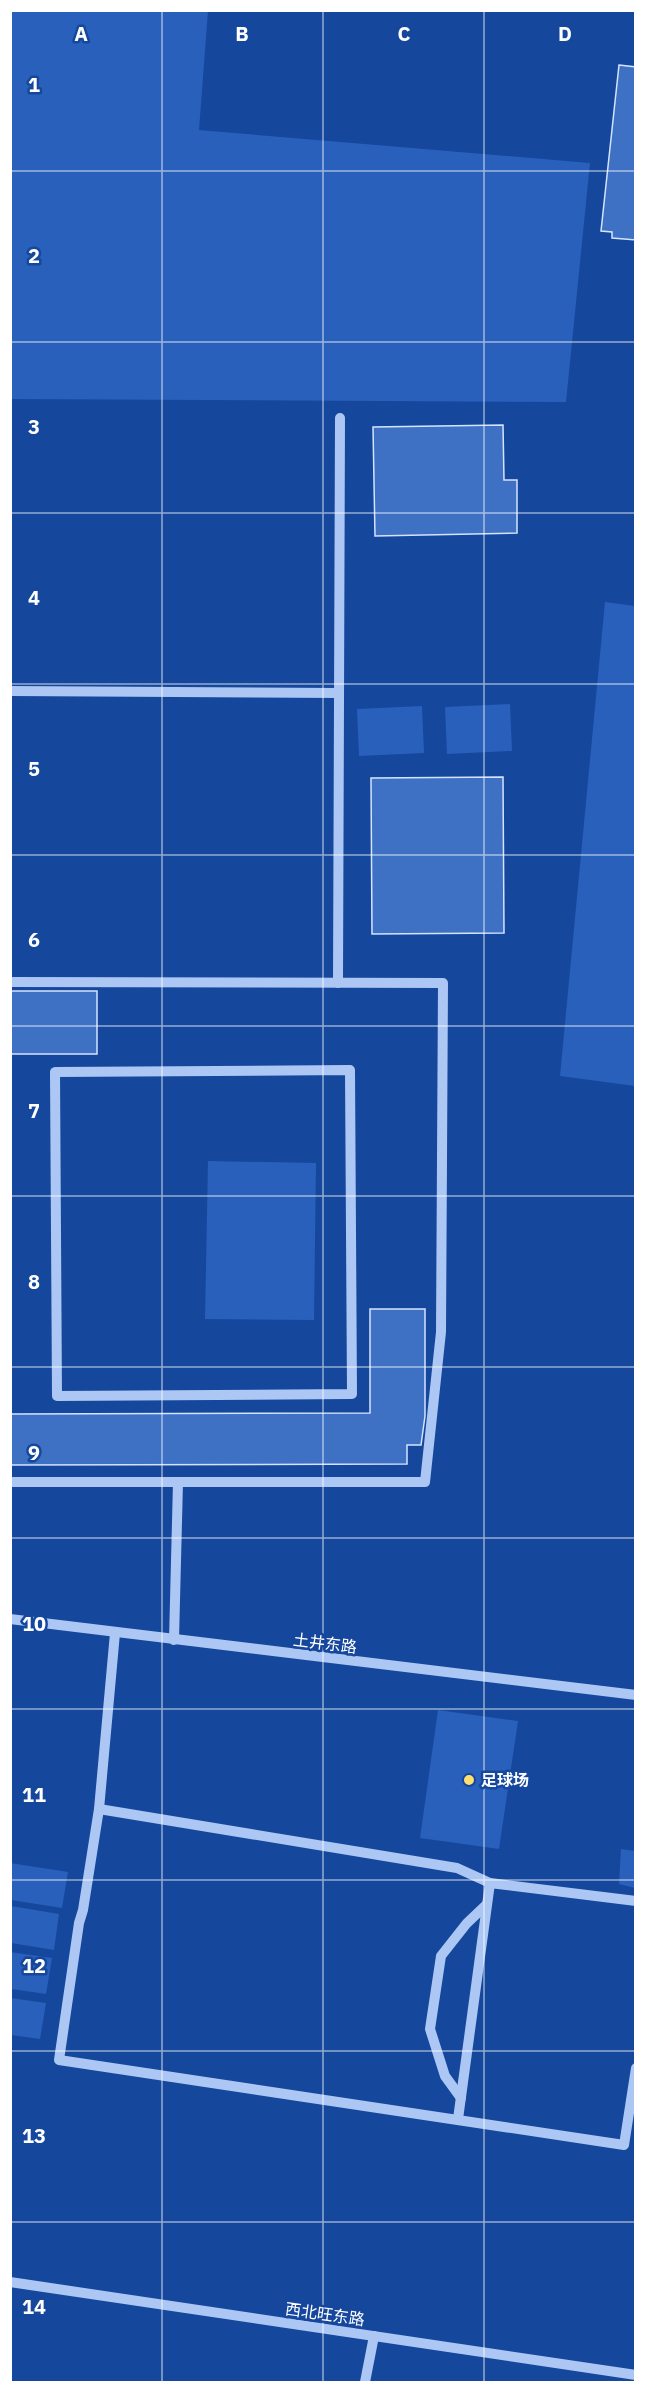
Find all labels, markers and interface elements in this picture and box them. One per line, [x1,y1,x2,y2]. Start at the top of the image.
text: A [74,20,88,47]
text: B [235,20,249,47]
text: C [397,20,411,47]
text: D [558,20,572,47]
text: 1 [28,71,40,98]
text: 2 [28,242,40,269]
text: 3 [28,413,40,440]
text: 4 [28,584,40,611]
text: 5 [28,755,40,782]
text: 6 [28,926,40,953]
text: 7 [28,1097,40,1124]
text: 8 [28,1268,40,1295]
text: 9 [28,1439,40,1466]
text: 10 [22,1610,46,1637]
street label: 土井东路 [292,1629,358,1657]
place label: 足球场 [481,1770,529,1790]
marker: 足球场 [462,1773,476,1787]
text: 11 [22,1781,46,1808]
text: 12 [22,1952,46,1979]
text: 13 [22,2122,46,2149]
text: 14 [22,2293,46,2320]
street label: 西北旺东路 [284,2299,366,2329]

